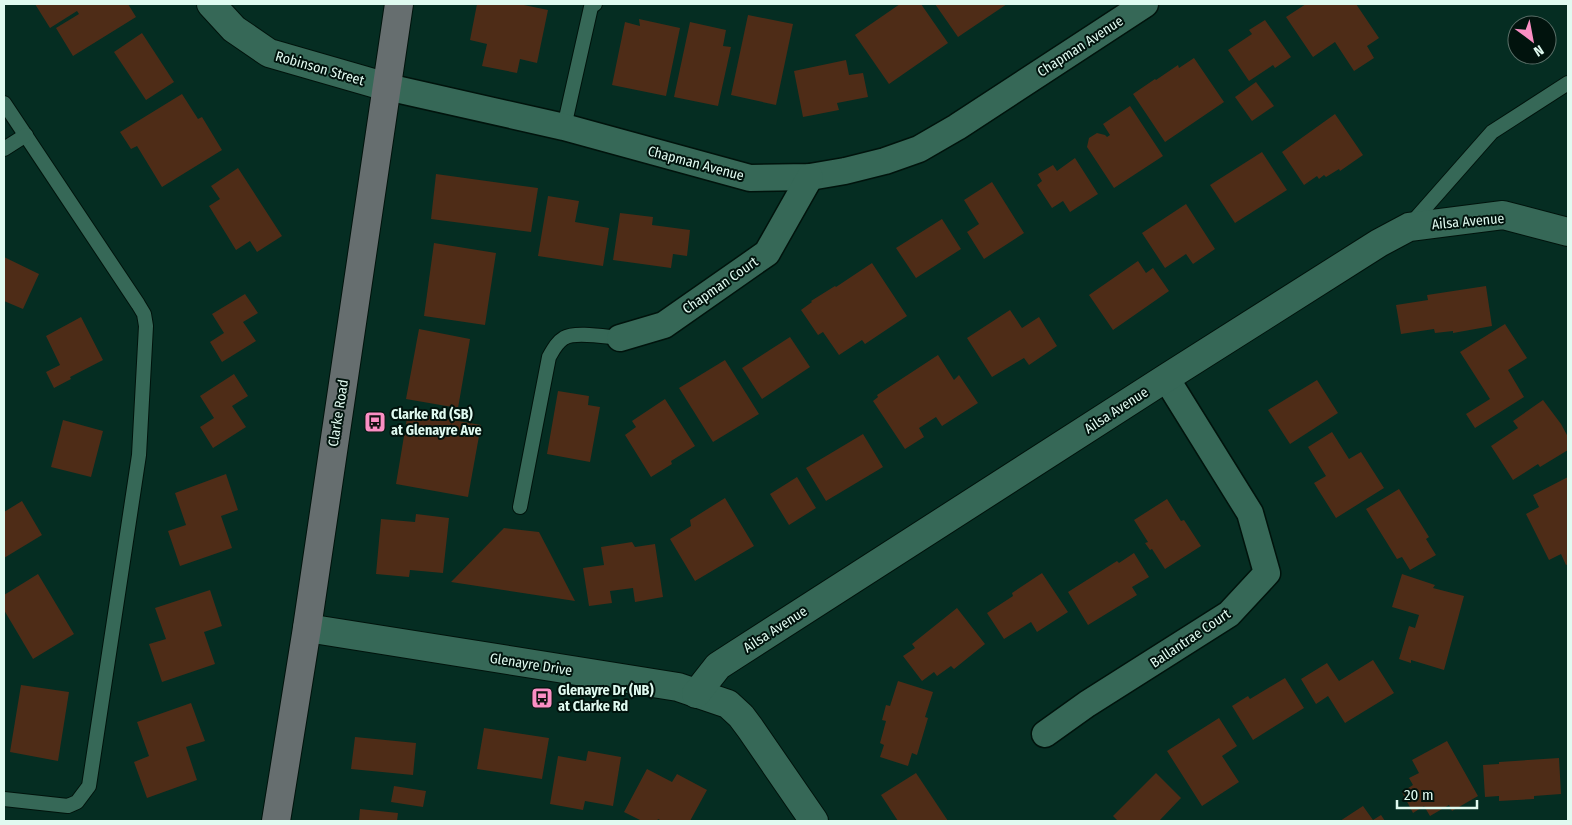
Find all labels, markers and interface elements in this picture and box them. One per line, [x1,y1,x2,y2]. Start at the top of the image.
street label: Chapman Avenue [1034,12,1126,81]
north arrow [1507,15,1557,65]
text: N [1531,41,1547,60]
street label: Robinson Street [274,48,367,89]
street label: Chapman Avenue [646,142,746,185]
street label: Ailsa Avenue [1431,210,1505,233]
street label: Chapman Court [679,253,762,318]
street label: Clarke Road [325,378,352,448]
street label: Ailsa Avenue [1081,383,1151,437]
place label: Clarke Rd (SB) at Glenayre Ave [391,406,482,439]
bus stop icon: Clarke Rd (SB) at Glenayre Ave [363,410,387,434]
street label: Ailsa Avenue [740,602,810,656]
street label: Ballantrae Court [1147,605,1234,671]
street label: Glenayre Drive [489,650,573,679]
place label: Glenayre Dr (NB) at Clarke Rd [558,682,654,715]
bus stop icon: Glenayre Dr (NB) at Clarke Rd [530,686,554,710]
scale bar [1397,778,1477,810]
text: 20 m [1404,786,1434,804]

